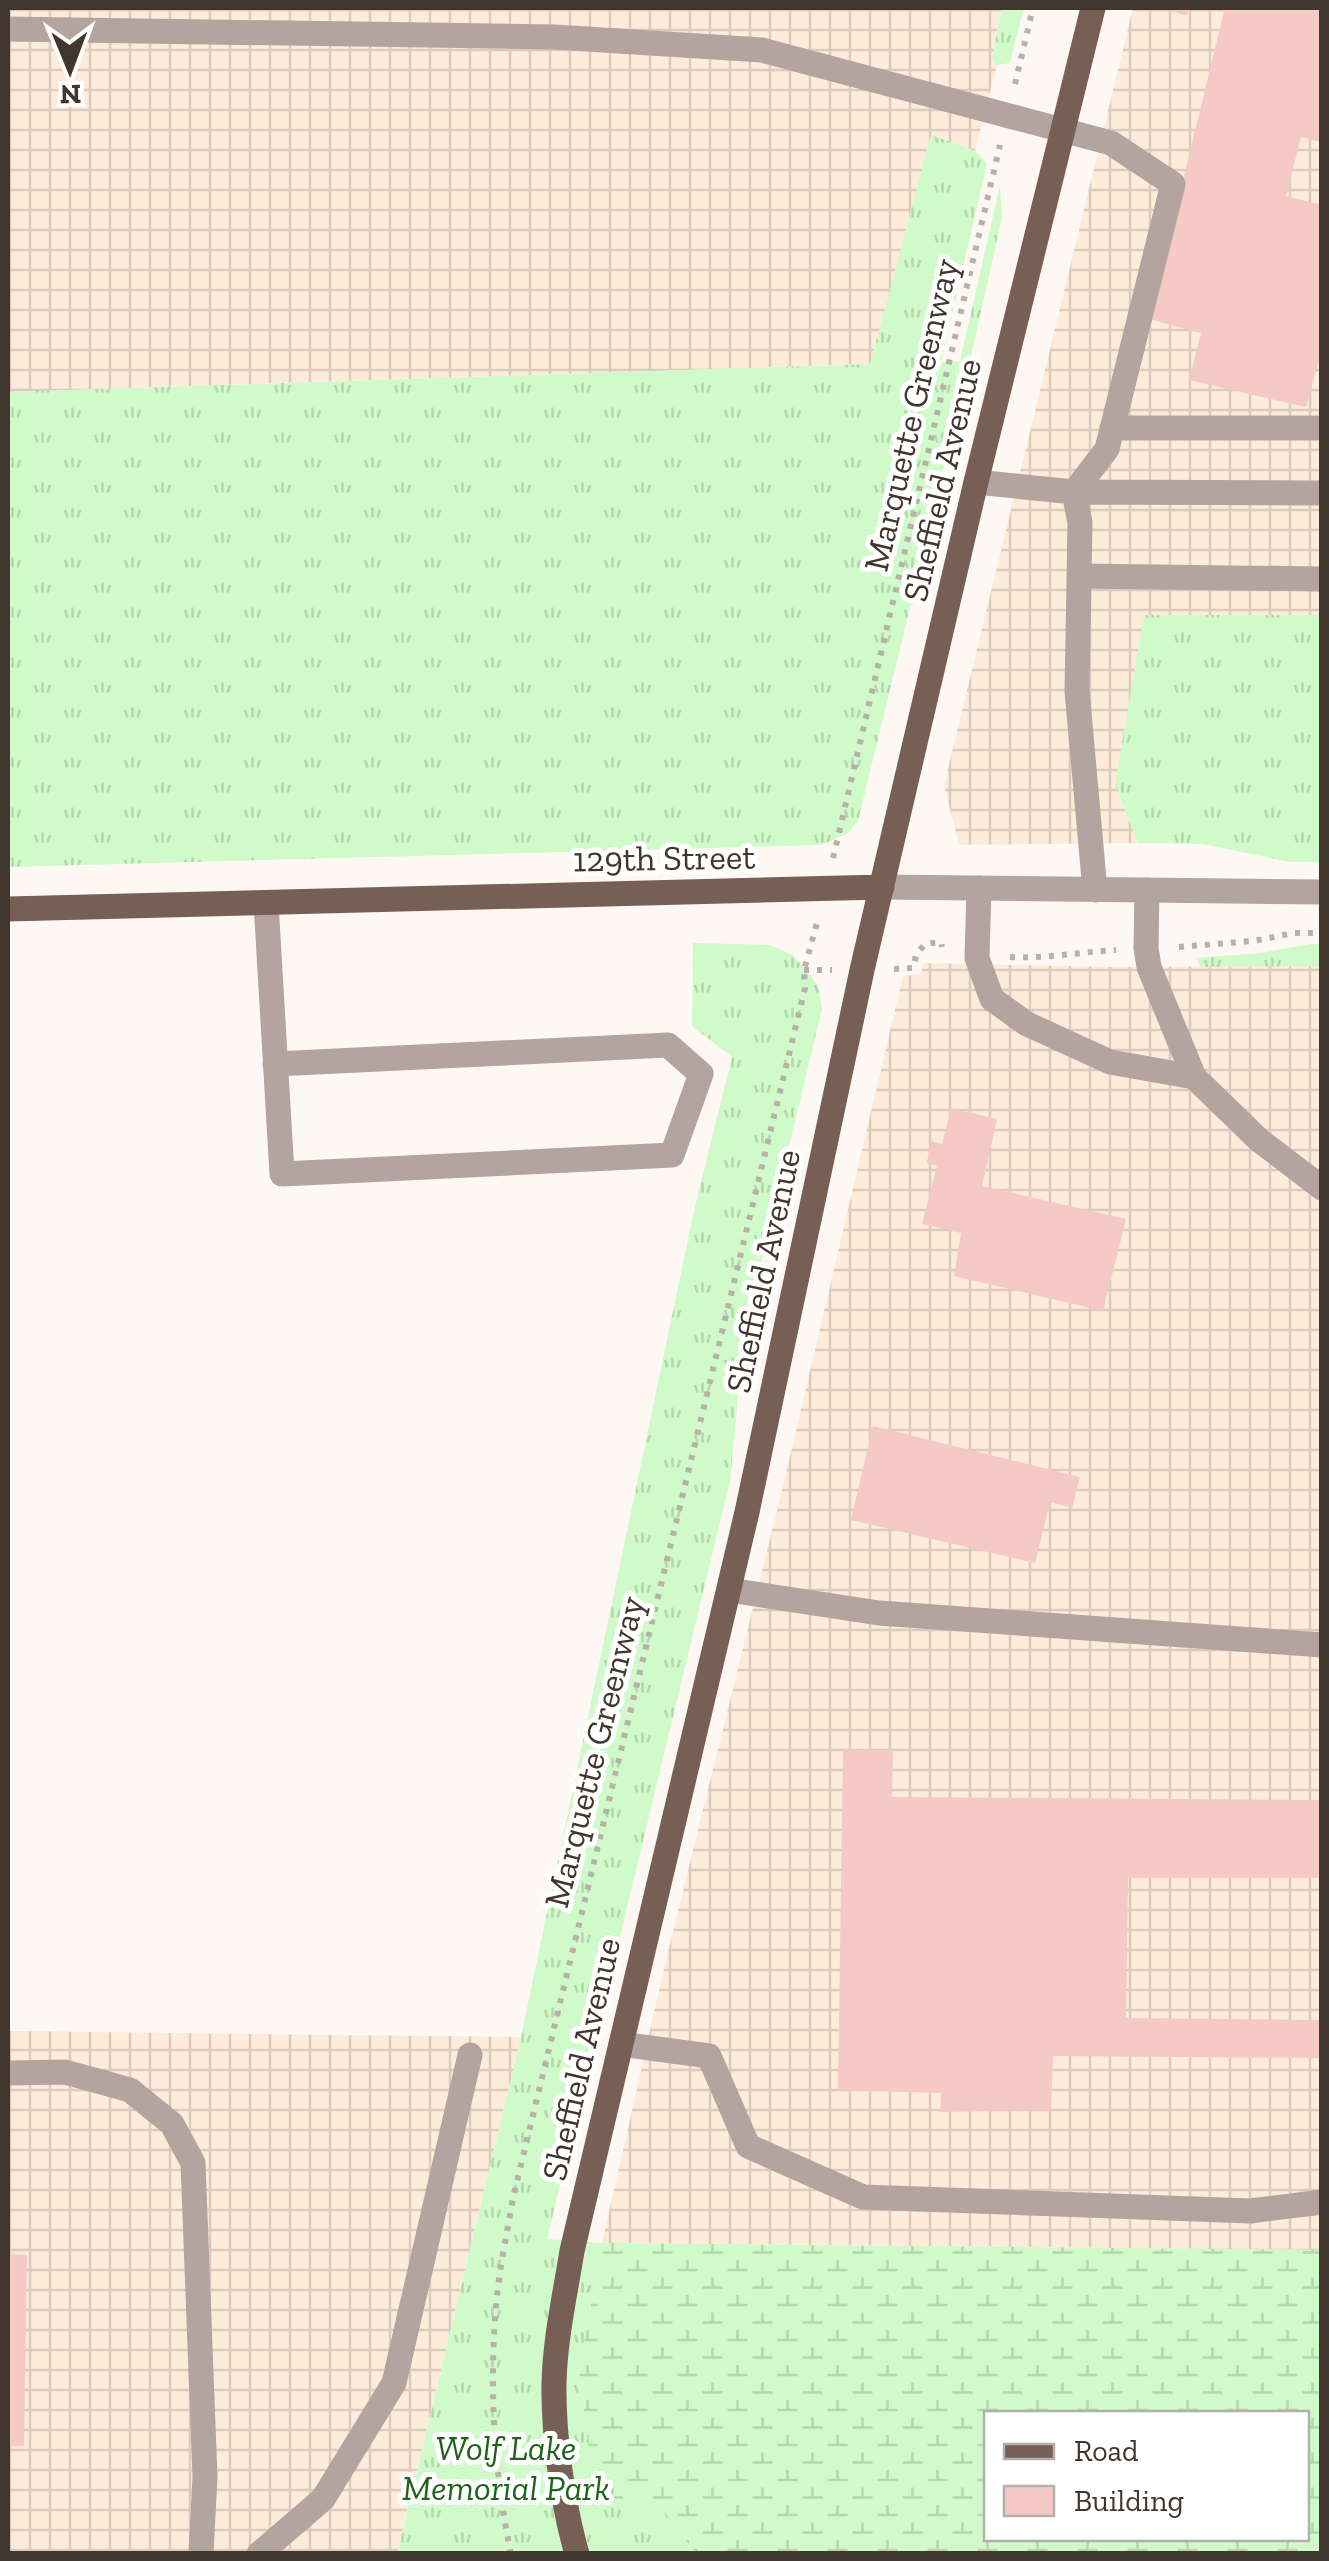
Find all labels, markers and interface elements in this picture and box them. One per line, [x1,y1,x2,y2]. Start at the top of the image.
north arrow [20,20,120,120]
text: N [60,78,81,111]
street label: Marquette Greenway [855,255,967,575]
street label: Sheffield Avenue [894,355,990,605]
street label: 129th Street [572,835,756,881]
street label: Sheffield Avenue [717,1145,809,1397]
street label: Marquette Greenway [535,1592,653,1912]
street label: Sheffield Avenue [533,1934,629,2184]
legend [984,2411,1309,2541]
park label: Wolf Lake Memorial Park [402,2427,610,2509]
text: Road [1074,2433,1139,2469]
text: Building [1074,2483,1184,2519]

